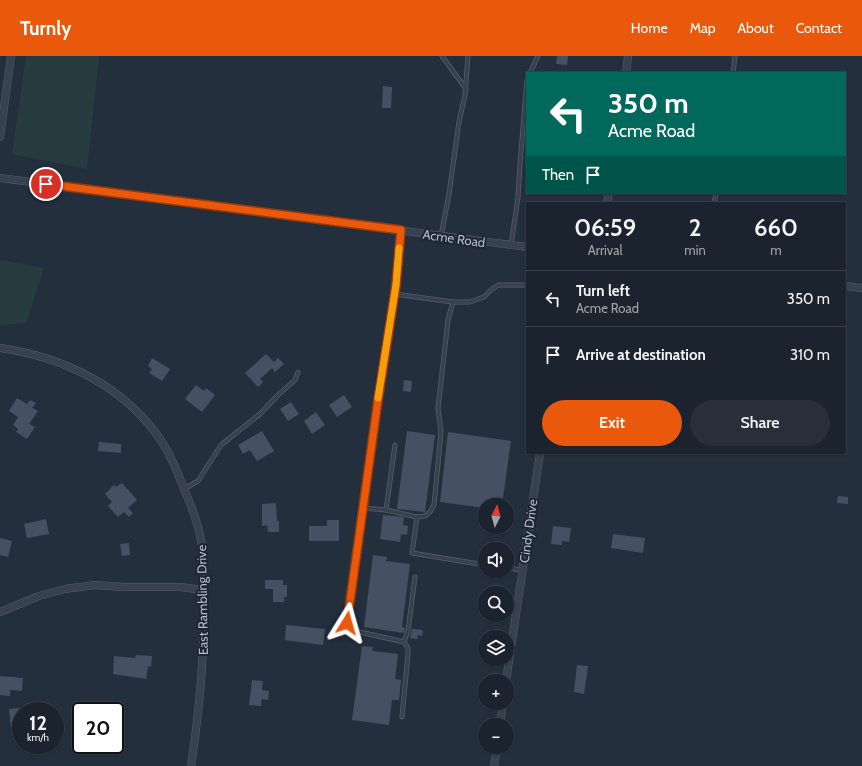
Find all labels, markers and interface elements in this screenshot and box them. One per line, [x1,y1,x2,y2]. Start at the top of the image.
text: Turnly [20,17,71,40]
text: Home [631,19,668,37]
text: Map [690,19,715,37]
text: About [737,19,774,37]
text: Contact [796,19,842,37]
text: 350 m [608,86,689,120]
icon: left [542,88,594,140]
text: Acme Road [608,120,695,142]
icon: arrive [582,164,604,186]
text: Then [542,166,574,184]
pin [29,167,63,201]
icon: arrive [35,173,57,195]
text: 06:59 [574,213,636,242]
text: 2 [689,213,701,242]
text: 660 [754,213,798,242]
street label: Acme Road [422,226,486,250]
text: Arrival [588,242,622,258]
text: min [684,242,706,258]
text: m [770,242,782,258]
text: Turn left [576,282,630,300]
icon: left [542,288,564,310]
text: 350 m [787,290,830,308]
text: Acme Road [576,300,639,316]
icon: arrive [542,344,564,366]
text: Arrive at destination [576,346,706,364]
text: 310 m [790,346,830,364]
button: Exit [542,400,682,446]
button: Share [690,400,830,446]
north arrow [478,498,514,534]
map controls [478,498,514,754]
street label: Cindy Drive [516,498,540,564]
button: sound [478,542,514,578]
street label: East Rambling Drive [193,544,211,655]
button: search [478,586,514,622]
position arrow [326,602,368,644]
button: layers [478,630,514,666]
button: + [478,674,514,710]
speed limit sign: 20 [72,702,124,754]
text: 12 [29,711,47,735]
button: − [478,718,514,754]
text: km/h [27,731,49,744]

